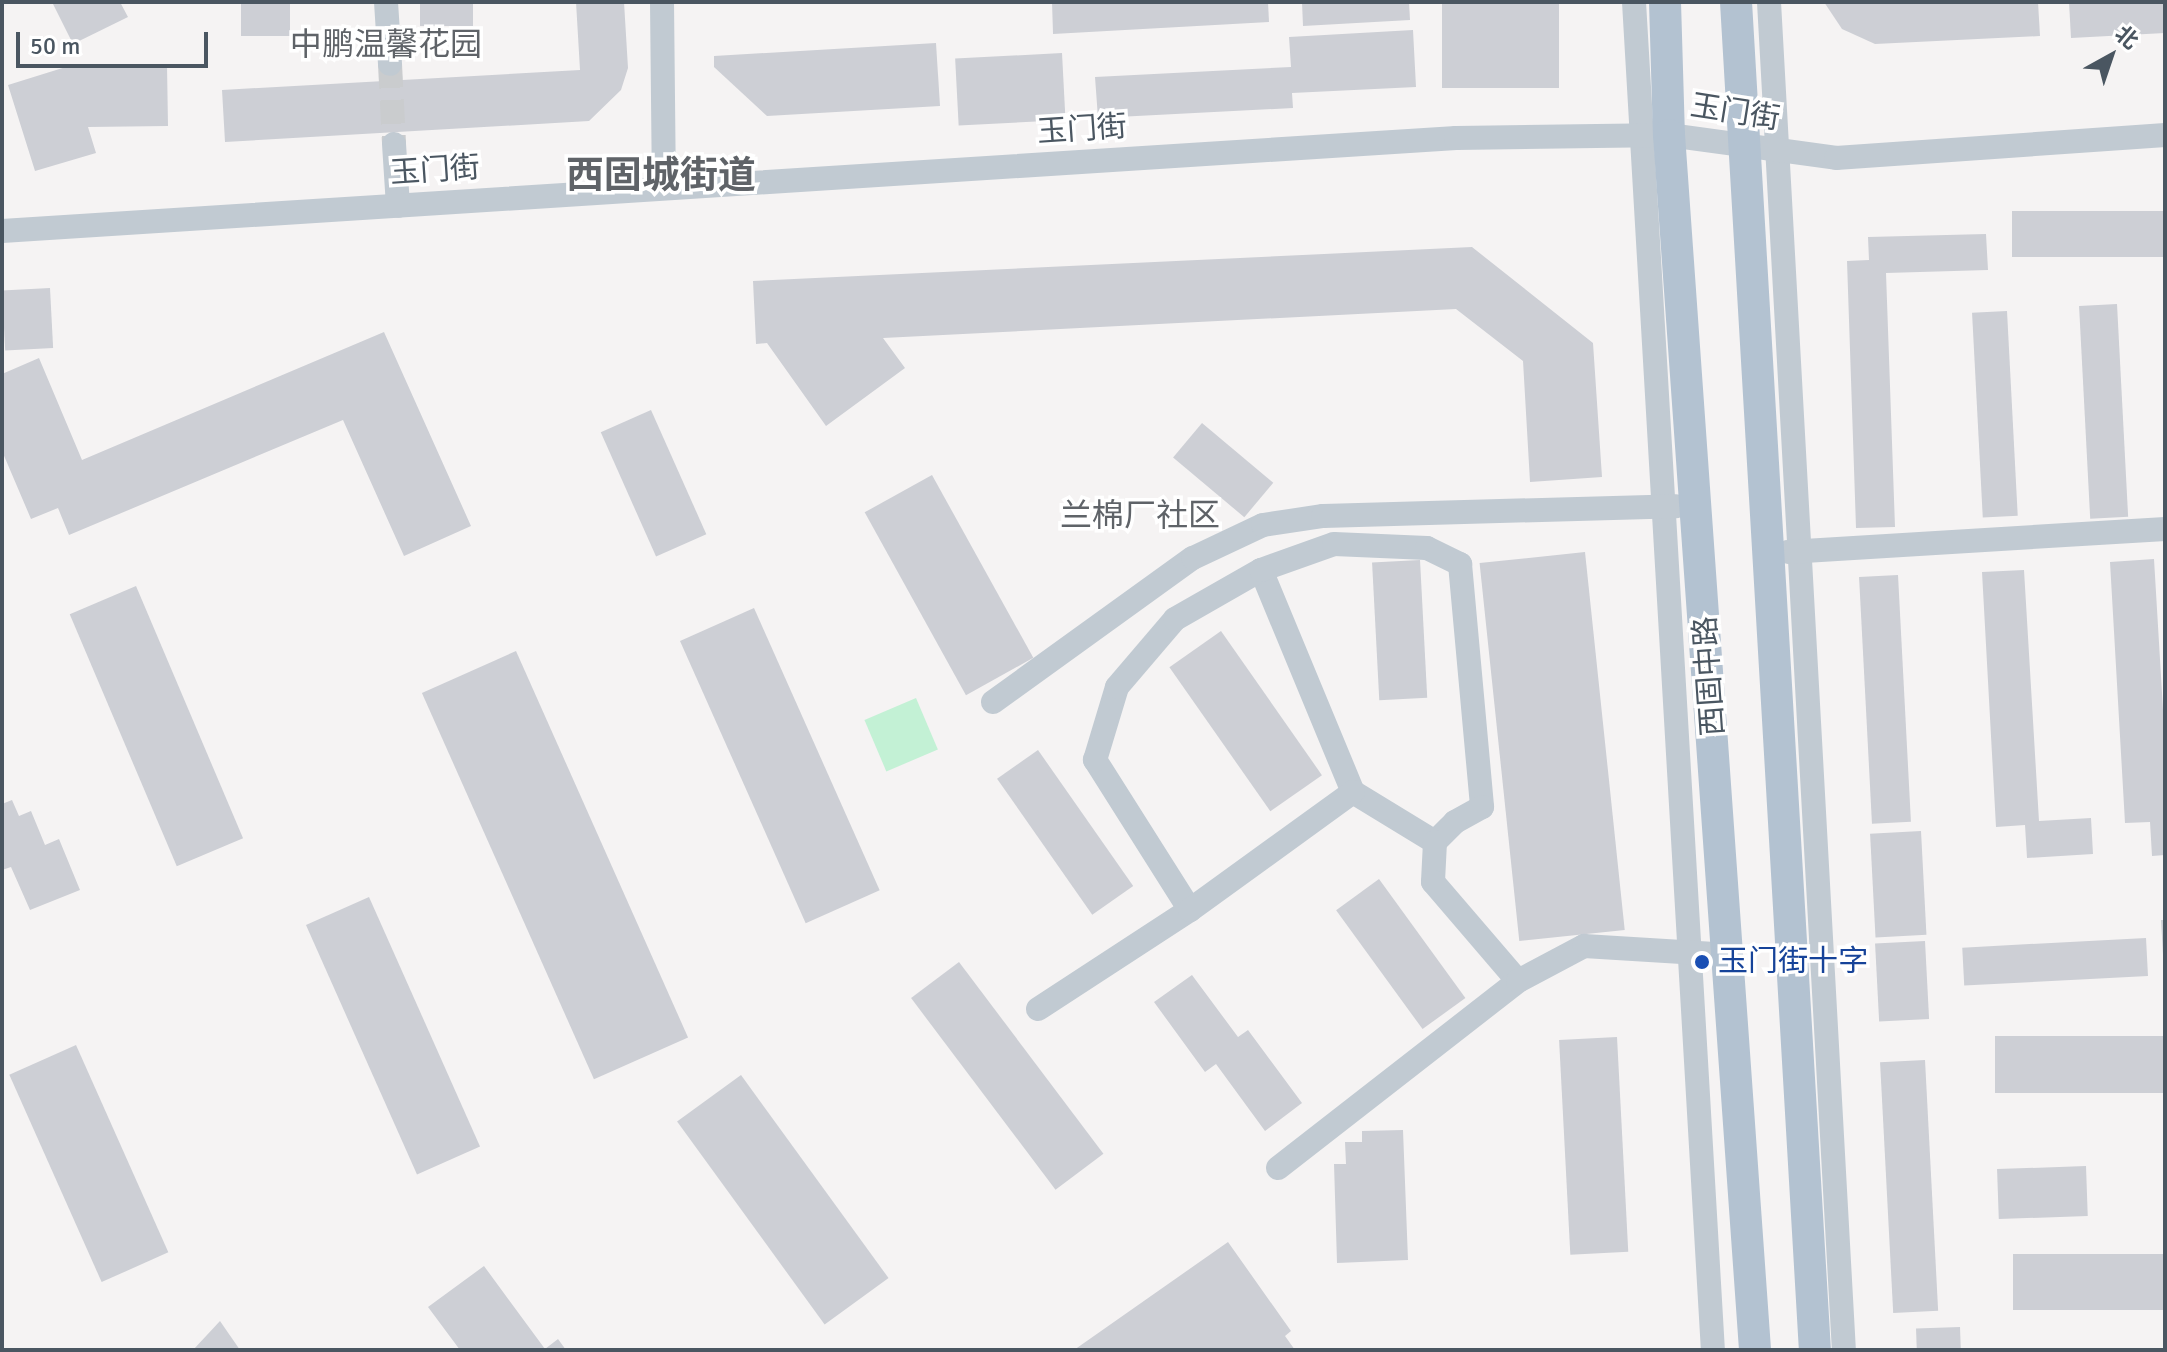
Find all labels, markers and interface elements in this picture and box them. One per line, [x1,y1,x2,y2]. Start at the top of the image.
scale bar [20,16,212,66]
north arrow [2071,16,2151,96]
text: 北 [2110,20,2144,55]
district label: 中鹏温馨花园 [290,26,482,64]
text: 50 m [30,31,80,61]
street label: 玉门街 [1688,88,1782,138]
street label: 玉门街 [1036,109,1128,151]
street label: 玉门街 [389,150,481,192]
district label: 西固城街道 [566,153,756,199]
district label: 兰棉厂社区 [1060,497,1220,535]
street label: 西固中路 [1688,615,1732,737]
place label: 玉门街十字 [1718,944,1868,980]
marker: 玉门街十字 [1693,953,1711,971]

